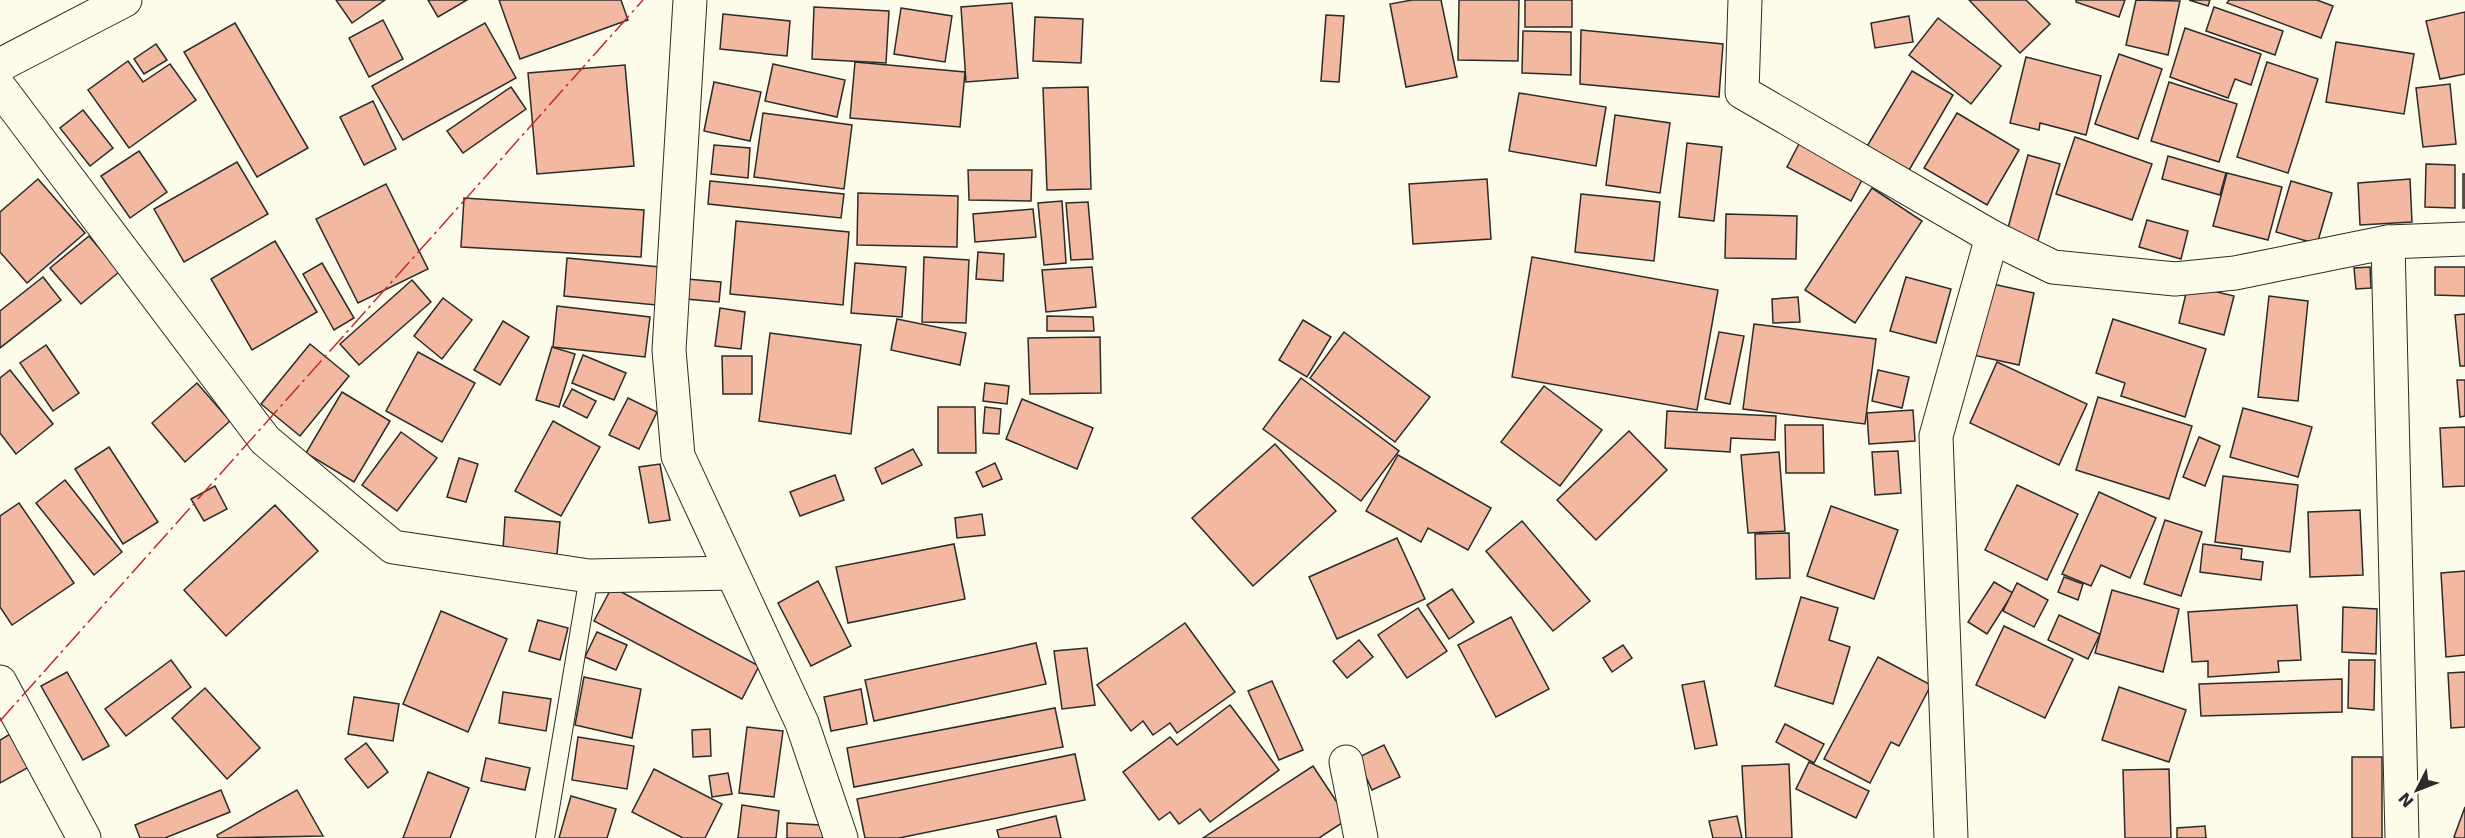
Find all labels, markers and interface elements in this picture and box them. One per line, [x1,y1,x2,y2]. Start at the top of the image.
north arrow [2387,760,2447,820]
text: N [2395,788,2418,811]

